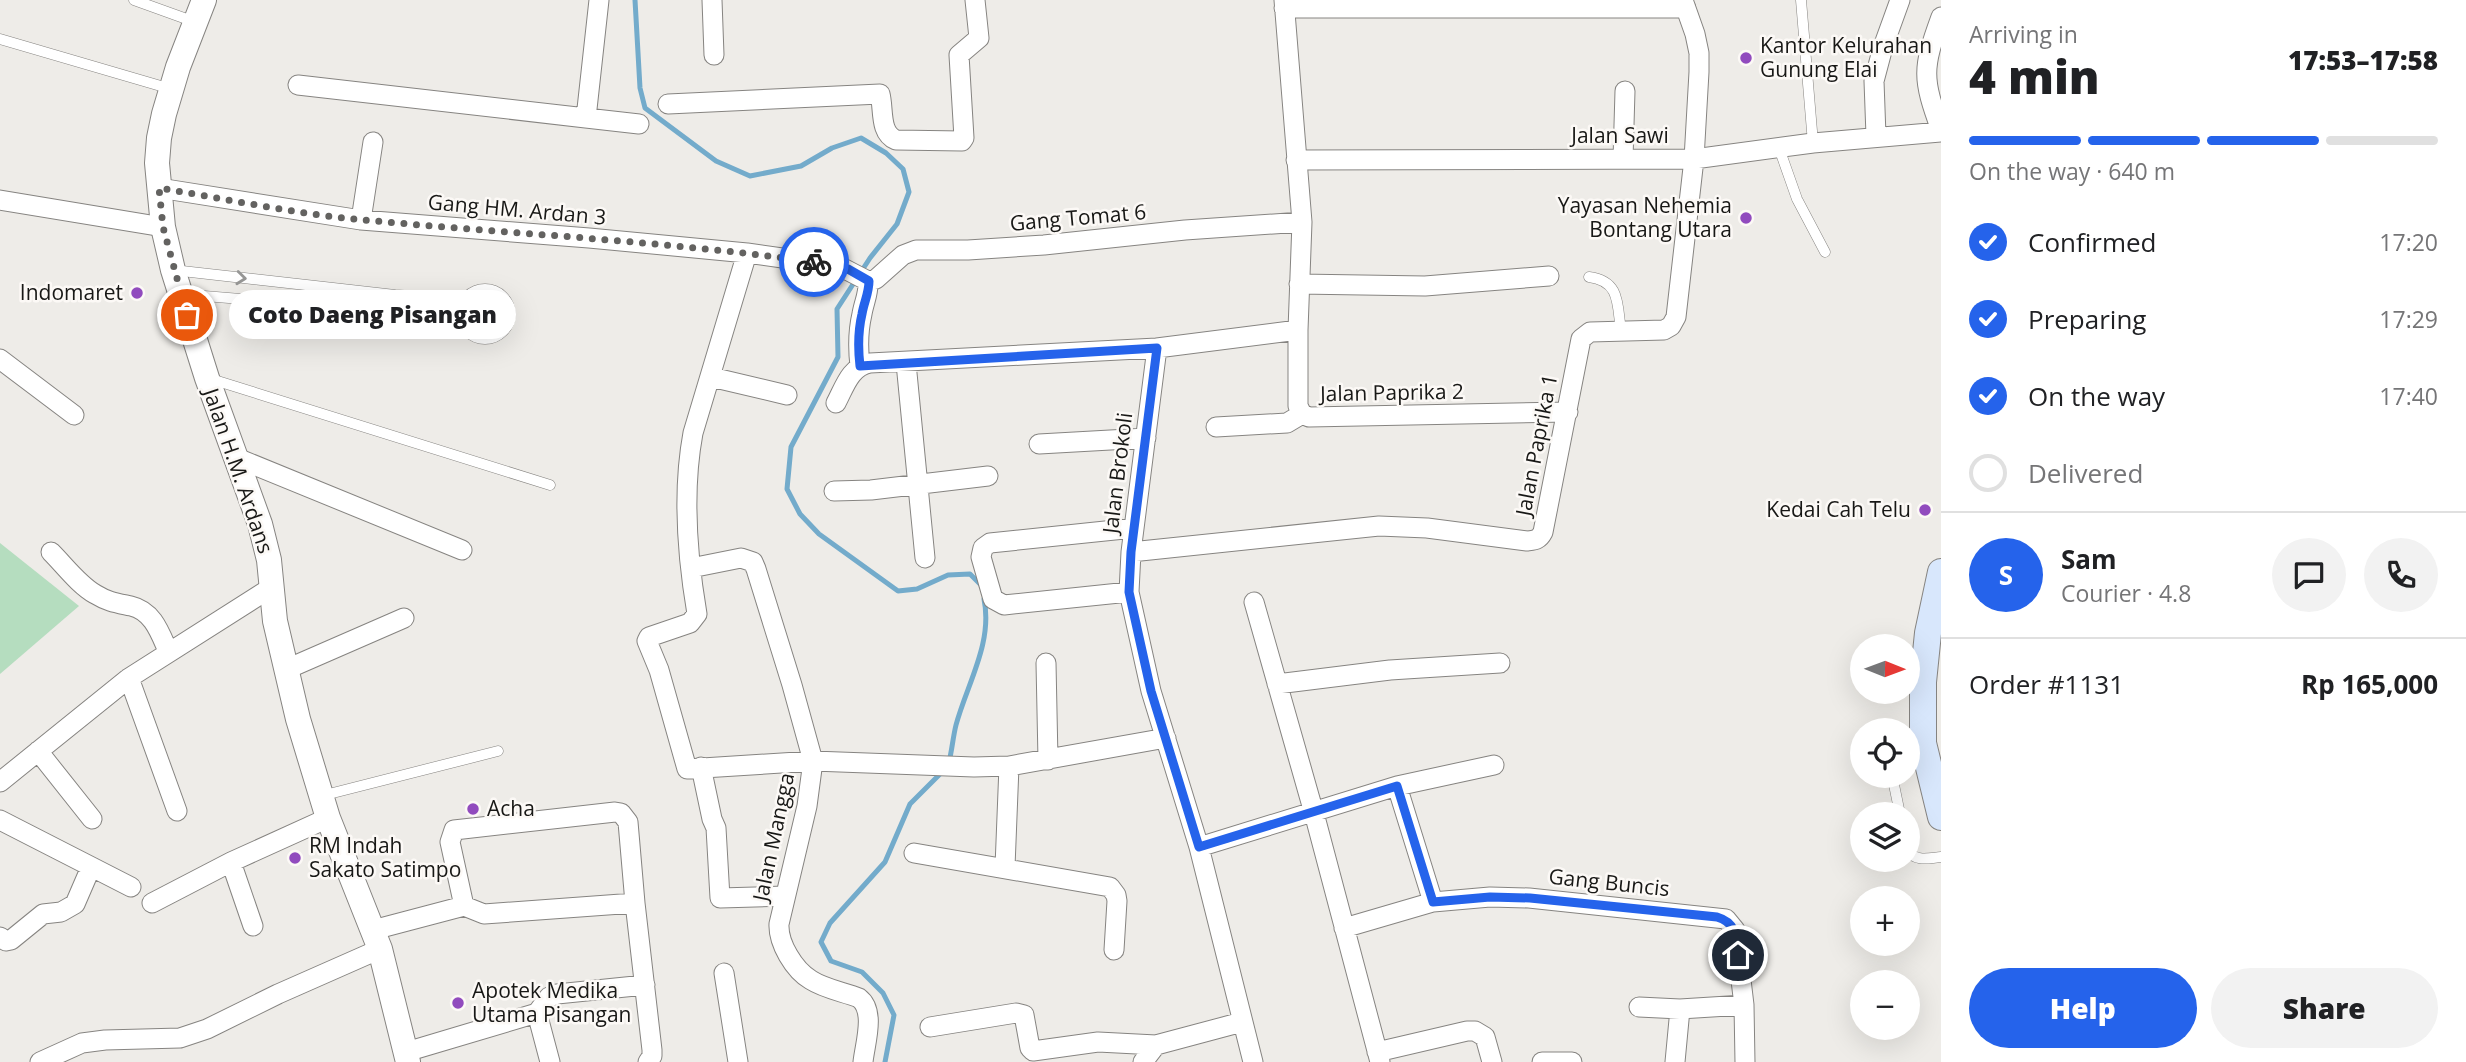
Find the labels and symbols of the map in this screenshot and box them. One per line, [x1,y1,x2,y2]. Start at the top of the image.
place label: Kantor Kelurahan Gunung Elai [1760,31,1932,83]
marker: Kantor Kelurahan Gunung Elai [1738,50,1754,66]
street label: Jalan Sawi [1569,121,1669,149]
street label: Gang HM. Ardan 3 [427,187,607,231]
place label: Yayasan Nehemia Bontang Utara [1558,191,1732,243]
street label: Gang Tomat 6 [1008,197,1147,237]
marker: Yayasan Nehemia Bontang Utara [1738,210,1754,226]
courier [779,227,849,297]
one-way arrow [235,270,246,285]
place label: Indomaret [20,278,123,306]
marker: Indomaret [129,285,145,301]
pin [157,285,217,345]
callout: Coto Daeng Pisangan [229,290,516,340]
street label: Jalan Paprika 1 [1508,372,1563,520]
street label: Jalan Paprika 2 [1318,377,1464,407]
street label: Jalan H.M. Ardans [197,383,280,557]
street label: Jalan Brokoli [1095,411,1138,537]
place label: Kedai Cah Telu [1766,495,1911,523]
marker: Kedai Cah Telu [1917,502,1933,518]
north arrow [1850,634,1920,704]
street label: Jalan Mangga [745,770,800,905]
place label: Acha [487,794,535,822]
marker: Acha [465,801,481,817]
place label: RM Indah Sakato Satimpo [309,831,461,883]
marker: RM Indah Sakato Satimpo [287,850,303,866]
street label: Gang Buncis [1547,862,1671,902]
pin [1708,925,1768,985]
place label: Apotek Medika Utama Pisangan [472,976,631,1028]
marker: Apotek Medika Utama Pisangan [450,995,466,1011]

